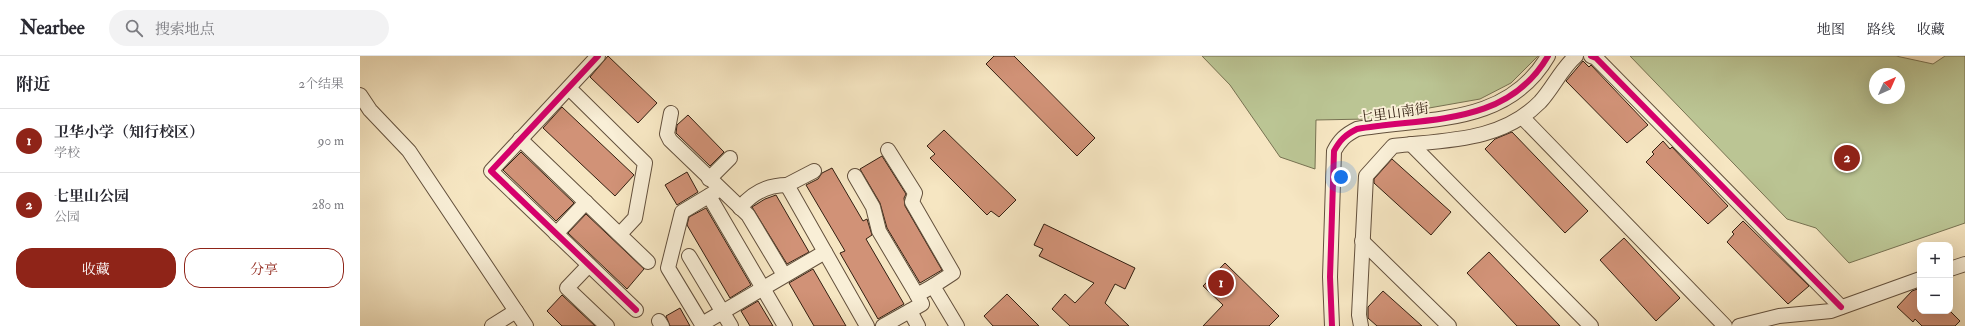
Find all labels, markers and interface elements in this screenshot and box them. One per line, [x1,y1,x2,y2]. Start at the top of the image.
search box [109,10,389,46]
text: Nearbee [20,16,85,40]
icon: search [123,17,145,39]
text: 搜索地点 [155,20,215,39]
text: 地图 [1817,21,1845,38]
text: 路线 [1867,21,1895,38]
text: 收藏 [1917,21,1945,38]
north arrow [1869,68,1905,104]
text: 附近 [16,74,50,95]
text: 2个结果 [298,76,344,92]
street label: 七里山南街 [1358,100,1430,126]
text: 卫华小学（知行校区） [54,123,204,142]
text: 1 [27,133,31,149]
text: 90 m [318,133,344,149]
pin: 2 [1834,143,1860,173]
text: 学校 [54,145,80,161]
your location [1331,167,1351,187]
text: 七里山公园 [54,187,129,206]
text: 2 [26,197,32,213]
text: 280 m [312,197,344,213]
text: 公园 [54,209,80,225]
map controls [1917,242,1953,314]
button: + [1917,242,1953,278]
button: 收藏 [16,248,176,288]
button: 分享 [184,248,344,288]
pin: 1 [1208,268,1234,298]
button: − [1917,278,1953,314]

